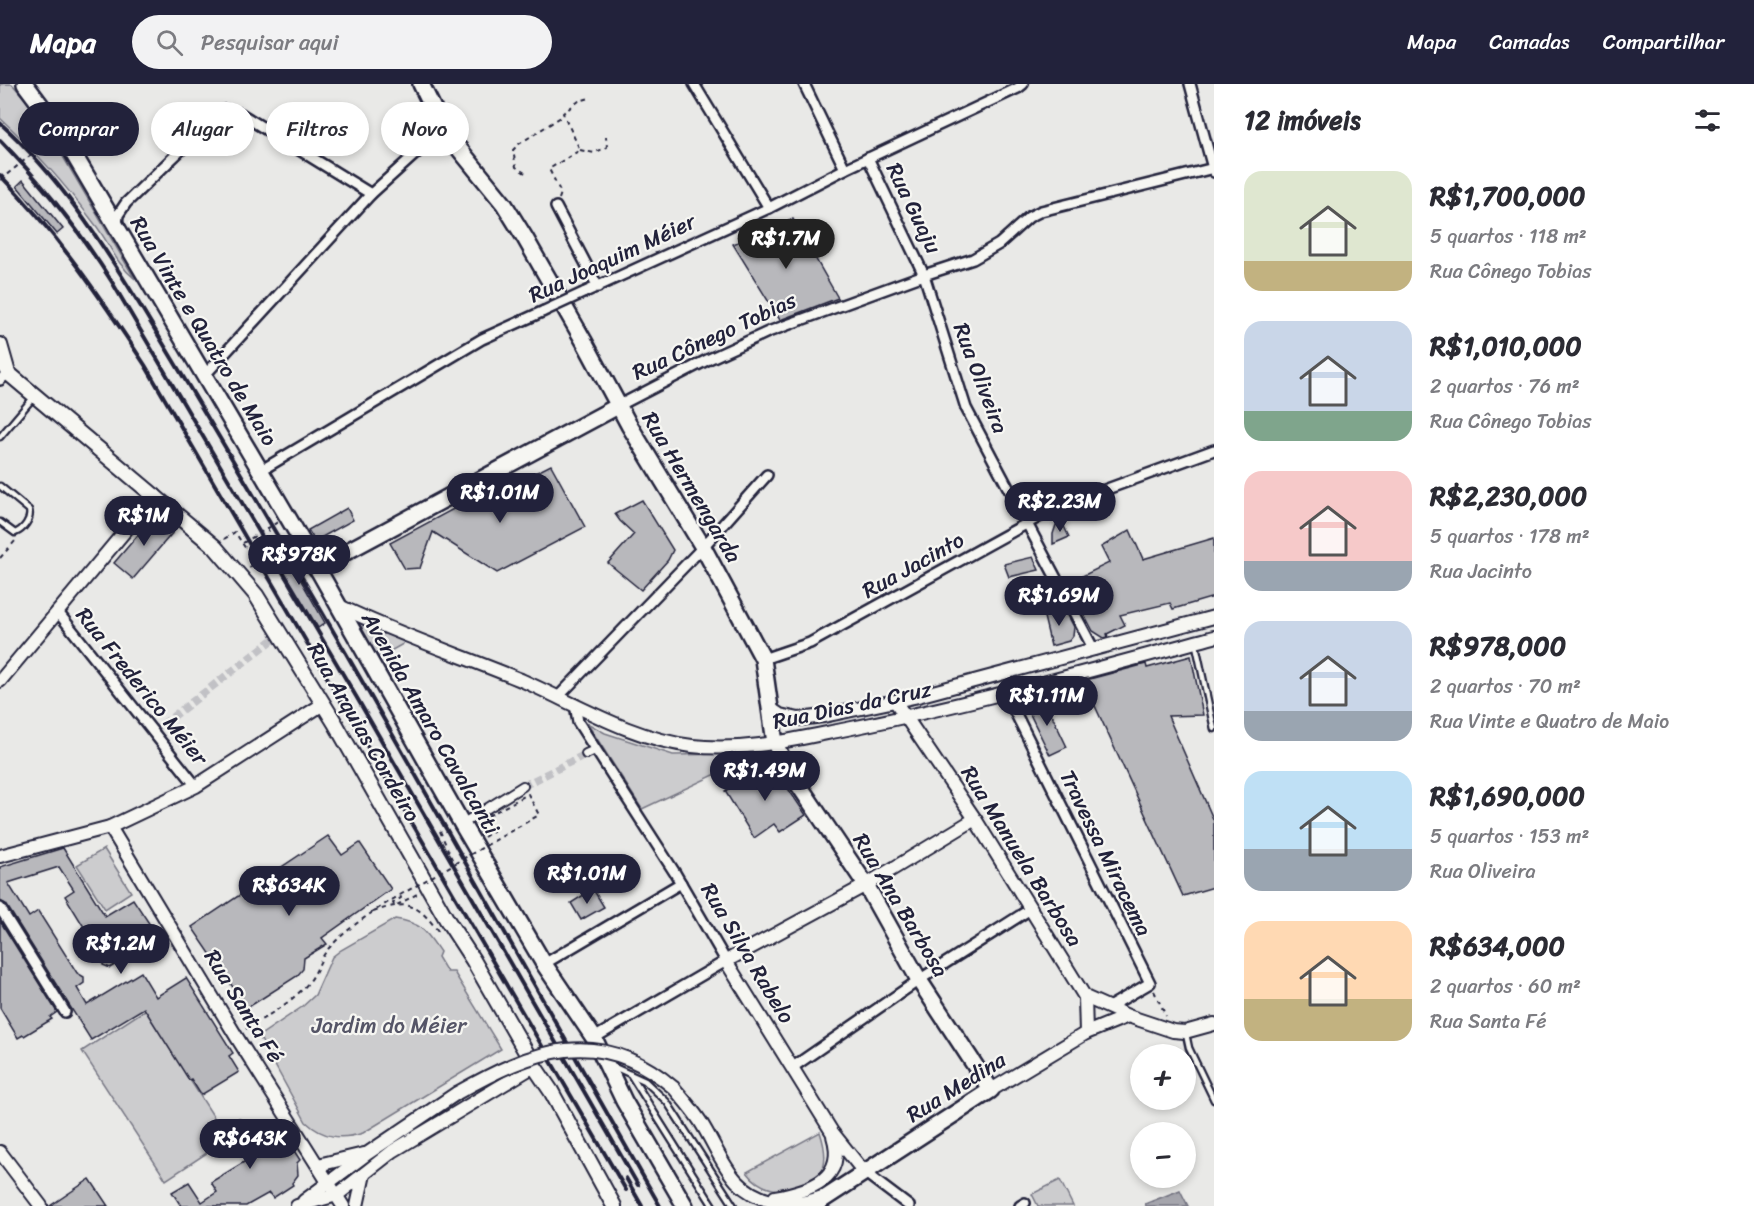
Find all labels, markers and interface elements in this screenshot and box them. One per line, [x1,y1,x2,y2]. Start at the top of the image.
search box [132,15,552,69]
text: Mapa [30,18,96,67]
text: Pesquisar aqui [201,23,339,62]
text: Mapa [1407,23,1456,61]
text: Camadas [1489,23,1570,61]
text: Compartilhar [1603,23,1724,61]
icon: search [153,26,186,59]
text: 12 imóveis [1244,97,1361,143]
chip: Comprar [18,102,139,156]
chip: Alugar [151,102,254,156]
chip: Filtros [266,102,369,156]
chip: Novo [381,102,469,156]
icon: filters [1691,104,1724,137]
street label: Rua Guaju [875,156,953,260]
text: R$1,700,000 [1430,173,1585,219]
icon: home [1292,195,1364,267]
street label: Rua Joaquim Méier [522,202,703,314]
street label: Rua Vinte e Quatro de Maio [120,208,289,454]
pin: R$1.7M [737,219,835,270]
text: 5 quartos · 118 m² [1430,219,1587,254]
text: R$1.7M [752,221,820,256]
text: Rua Cônego Tobias [1430,254,1592,289]
street label: Rua Cônego Tobias [625,280,804,391]
street label: Rua Oliveira [942,317,1020,439]
text: R$1,010,000 [1430,323,1582,369]
icon: home [1292,345,1364,417]
text: 2 quartos · 76 m² [1430,369,1580,404]
street label: Rua Hermengarda [631,404,753,570]
text: Rua Cônego Tobias [1430,404,1592,439]
pin: R$1.01M [445,473,555,524]
text: R$2,230,000 [1430,473,1587,519]
text: R$1.01M [461,475,539,510]
pin: R$2.23M [1005,482,1115,533]
text: R$2.23M [1019,484,1101,519]
icon: home [1292,495,1364,567]
pin: R$1M [108,496,180,547]
text: R$1M [118,498,170,533]
text: 5 quartos · 178 m² [1430,519,1590,554]
street label: Rua Jacinto [854,521,972,609]
pin: R$978K [250,535,348,586]
text: R$978K [262,537,336,572]
text: Rua Jacinto [1430,554,1532,589]
pin: R$1.69M [1004,576,1114,627]
text: R$1.69M [1019,578,1099,613]
street label: Rua Frederico Méier [66,598,220,775]
street label: Avenida Amaro Cavalcanti [350,603,511,843]
text: R$978,000 [1430,623,1566,669]
street label: Rua Arquias Cordeiro [297,635,432,829]
icon: home [1292,645,1364,717]
street label: Rua Dias da Cruz [769,669,936,741]
text: 2 quartos · 70 m² [1430,669,1581,704]
pin: R$1.11M [992,676,1102,727]
text: R$1.11M [1010,678,1084,713]
text: Rua Vinte e Quatro de Maio [1430,704,1669,739]
pin: R$1.49M [710,751,820,802]
text: R$1.49M [724,753,806,788]
street label: Rua Manuela Barbosa [950,757,1094,955]
street label: Travessa Miracema [1049,763,1163,943]
text: R$1,690,000 [1430,773,1585,819]
icon: home [1292,795,1364,867]
text: 5 quartos · 153 m² [1430,819,1589,854]
street label: Rua Ana Barbosa [842,825,960,985]
pin: R$1.01M [532,854,642,905]
text: Rua Oliveira [1430,854,1536,889]
text: R$1.01M [548,856,626,891]
pin: R$634K [240,866,338,917]
text: R$634K [253,868,325,903]
street label: Rua Silva Rabelo [690,875,806,1031]
text: R$634,000 [1430,923,1565,969]
pin: R$1.2M [72,924,170,975]
text: R$1.2M [87,926,155,961]
street label: Rua Santa Fé [193,941,295,1071]
icon: home [1292,945,1364,1017]
text: 2 quartos · 60 m² [1430,969,1581,1004]
text: Rua Santa Fé [1430,1004,1547,1039]
park label: Jardim do Méier [311,1006,468,1045]
street label: Rua Medina [898,1040,1015,1133]
map controls [1130,1044,1196,1188]
button: + [1130,1044,1196,1110]
pin: R$643K [201,1119,299,1170]
text: R$643K [214,1121,286,1156]
button: − [1130,1122,1196,1188]

